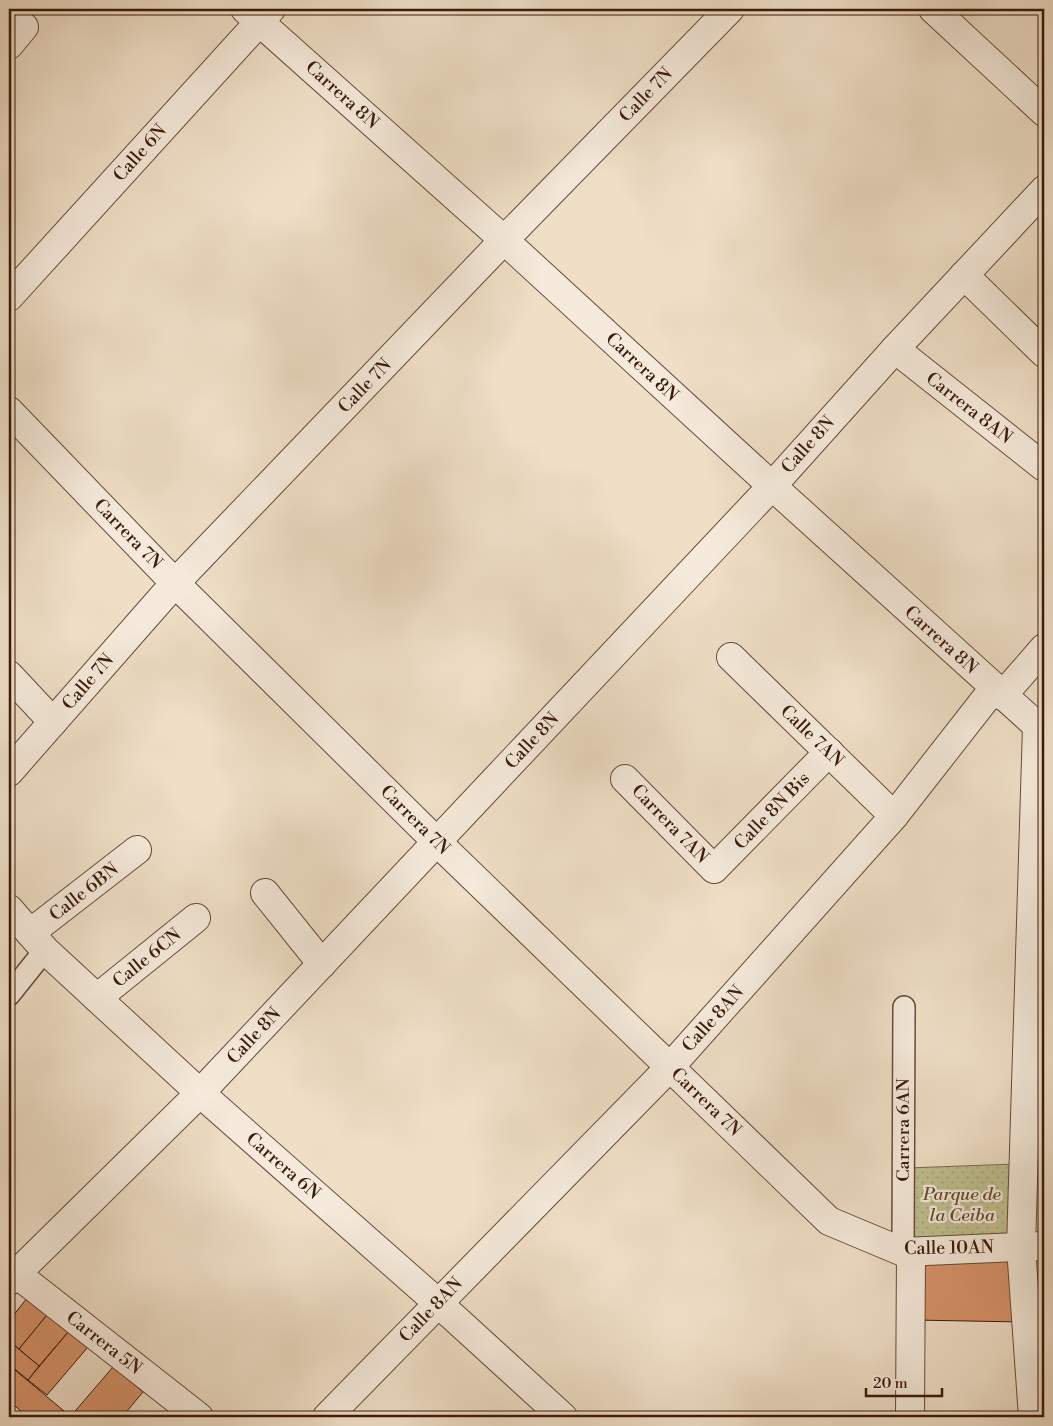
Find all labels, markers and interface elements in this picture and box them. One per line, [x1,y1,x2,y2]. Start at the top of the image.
street label: Carrera 8N [300,56,384,134]
street label: Calle 7N [614,62,678,127]
street label: Calle 6N [108,119,172,186]
street label: Carrera 8N [601,327,684,407]
street label: Calle 7N [333,353,397,418]
street label: Carrera 8AN [921,367,1017,449]
street label: Calle 8N [776,411,840,478]
street label: Carrera 7N [89,494,168,575]
street label: Carrera 8N [899,601,983,679]
street label: Calle 7N [57,649,119,715]
street label: Calle 7AN [775,700,849,772]
street label: Calle 8N [500,707,564,774]
street label: Calle 8N Bis [729,767,815,855]
street label: Carrera 7AN [626,779,714,869]
street label: Carrera 7N [375,780,455,860]
street label: Calle 6BN [45,857,124,926]
street label: Calle 6CN [108,923,186,993]
street label: Calle 8AN [677,980,749,1057]
street label: Calle 8N [222,1002,286,1069]
street label: Carrera 7N [666,1063,747,1142]
street label: Carrera 6AN [892,1078,915,1182]
street label: Carrera 6N [241,1127,325,1205]
park label: Parque de la Ceiba [922,1183,1002,1227]
street label: Calle 10AN [904,1236,995,1260]
street label: Calle 8AN [394,1272,468,1347]
street label: Carrera 5N [61,1306,147,1380]
scale bar [866,1366,942,1398]
text: 20 m [873,1374,908,1393]

